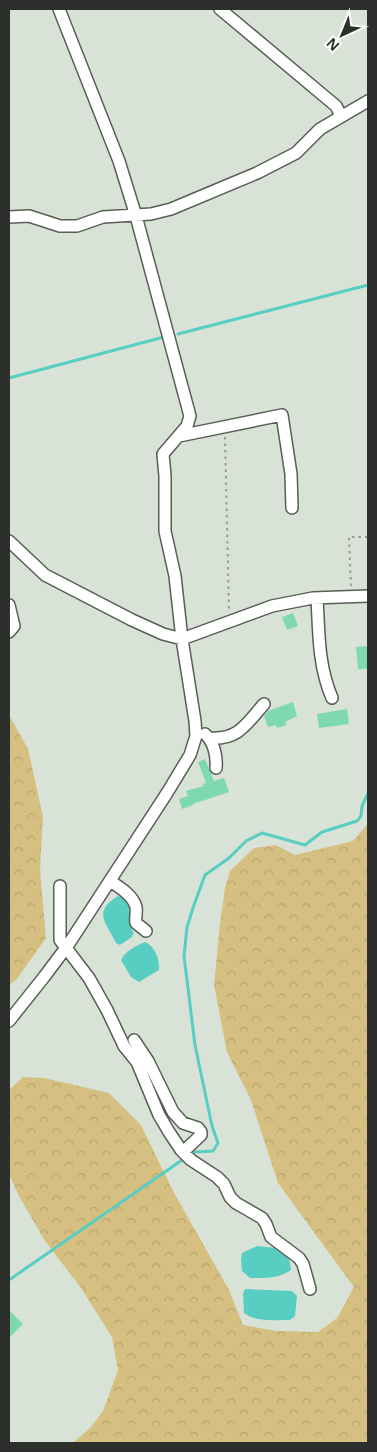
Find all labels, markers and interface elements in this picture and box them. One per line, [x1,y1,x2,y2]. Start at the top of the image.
north arrow [317,10,367,60]
text: N [322,34,343,56]

